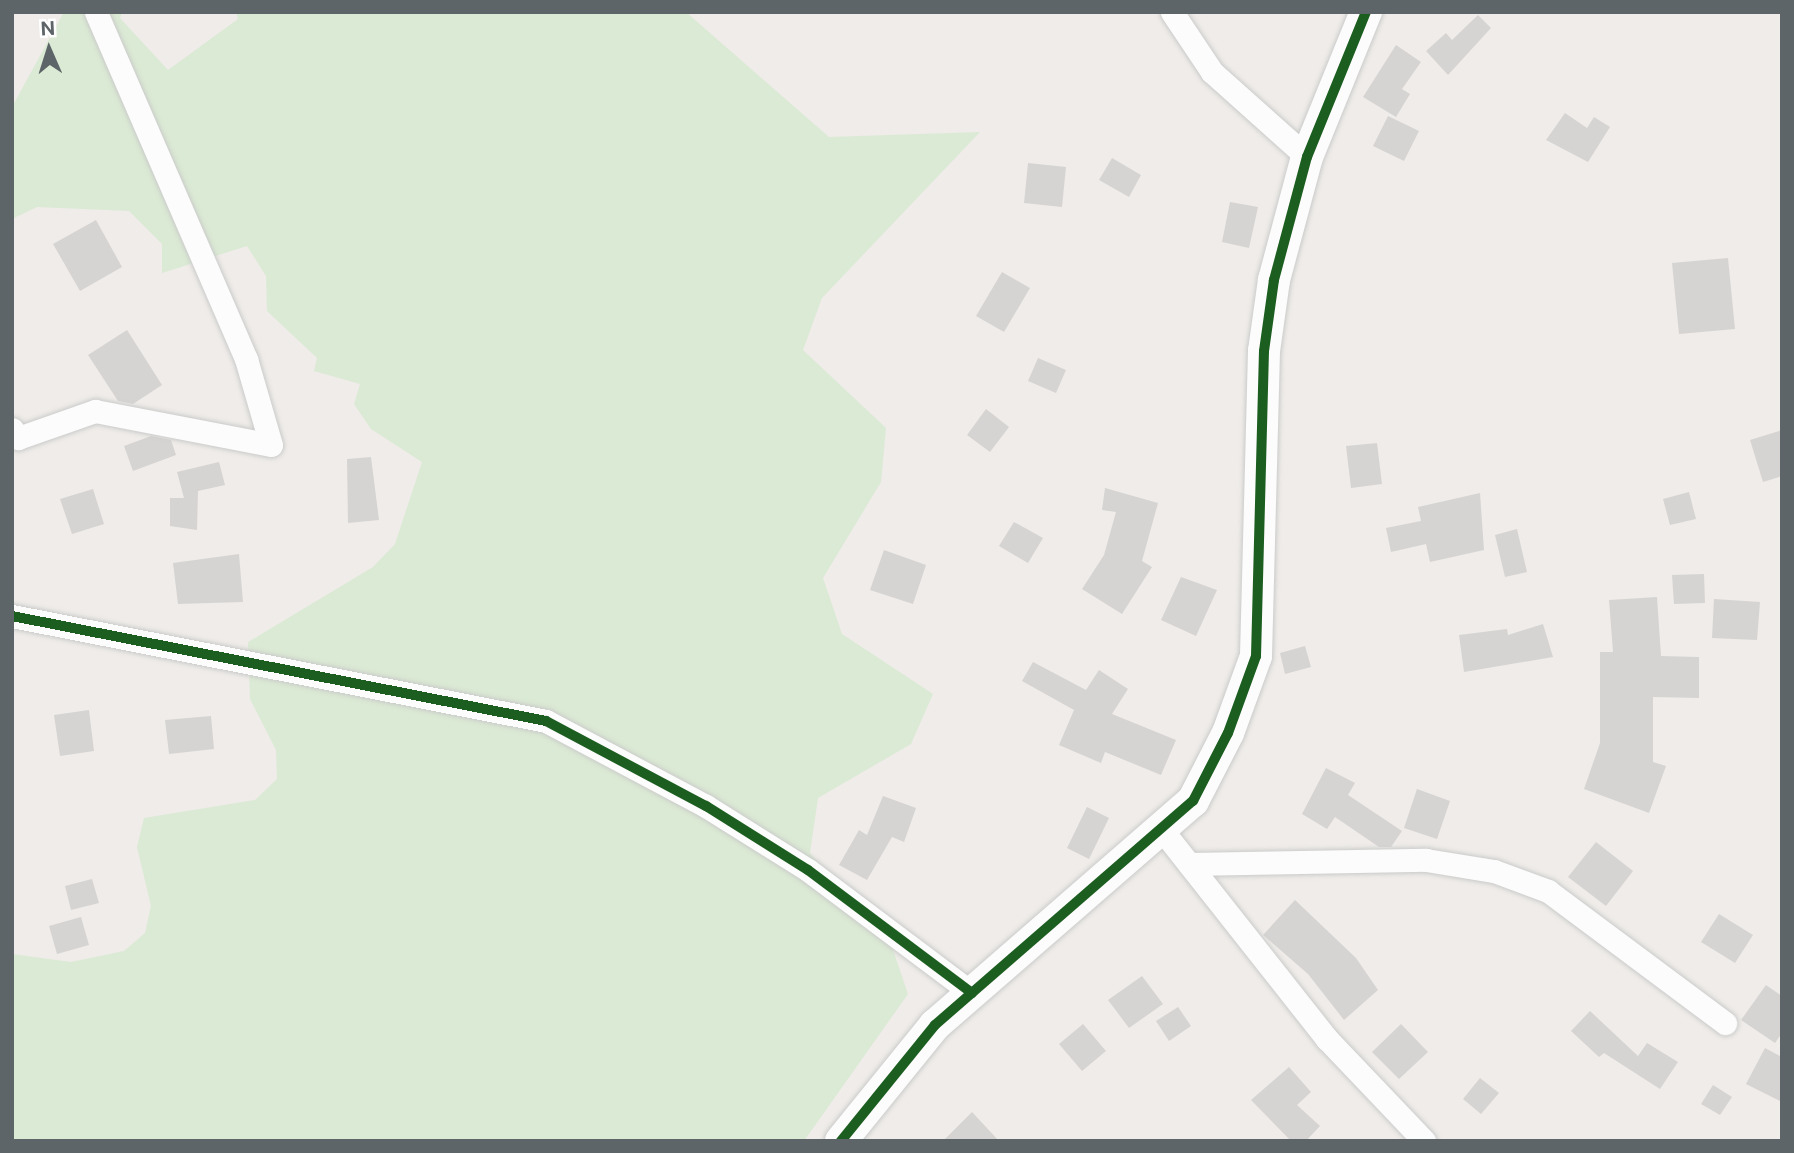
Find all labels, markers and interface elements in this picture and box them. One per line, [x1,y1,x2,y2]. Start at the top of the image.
north arrow [14,14,84,84]
text: N [40,17,56,39]

